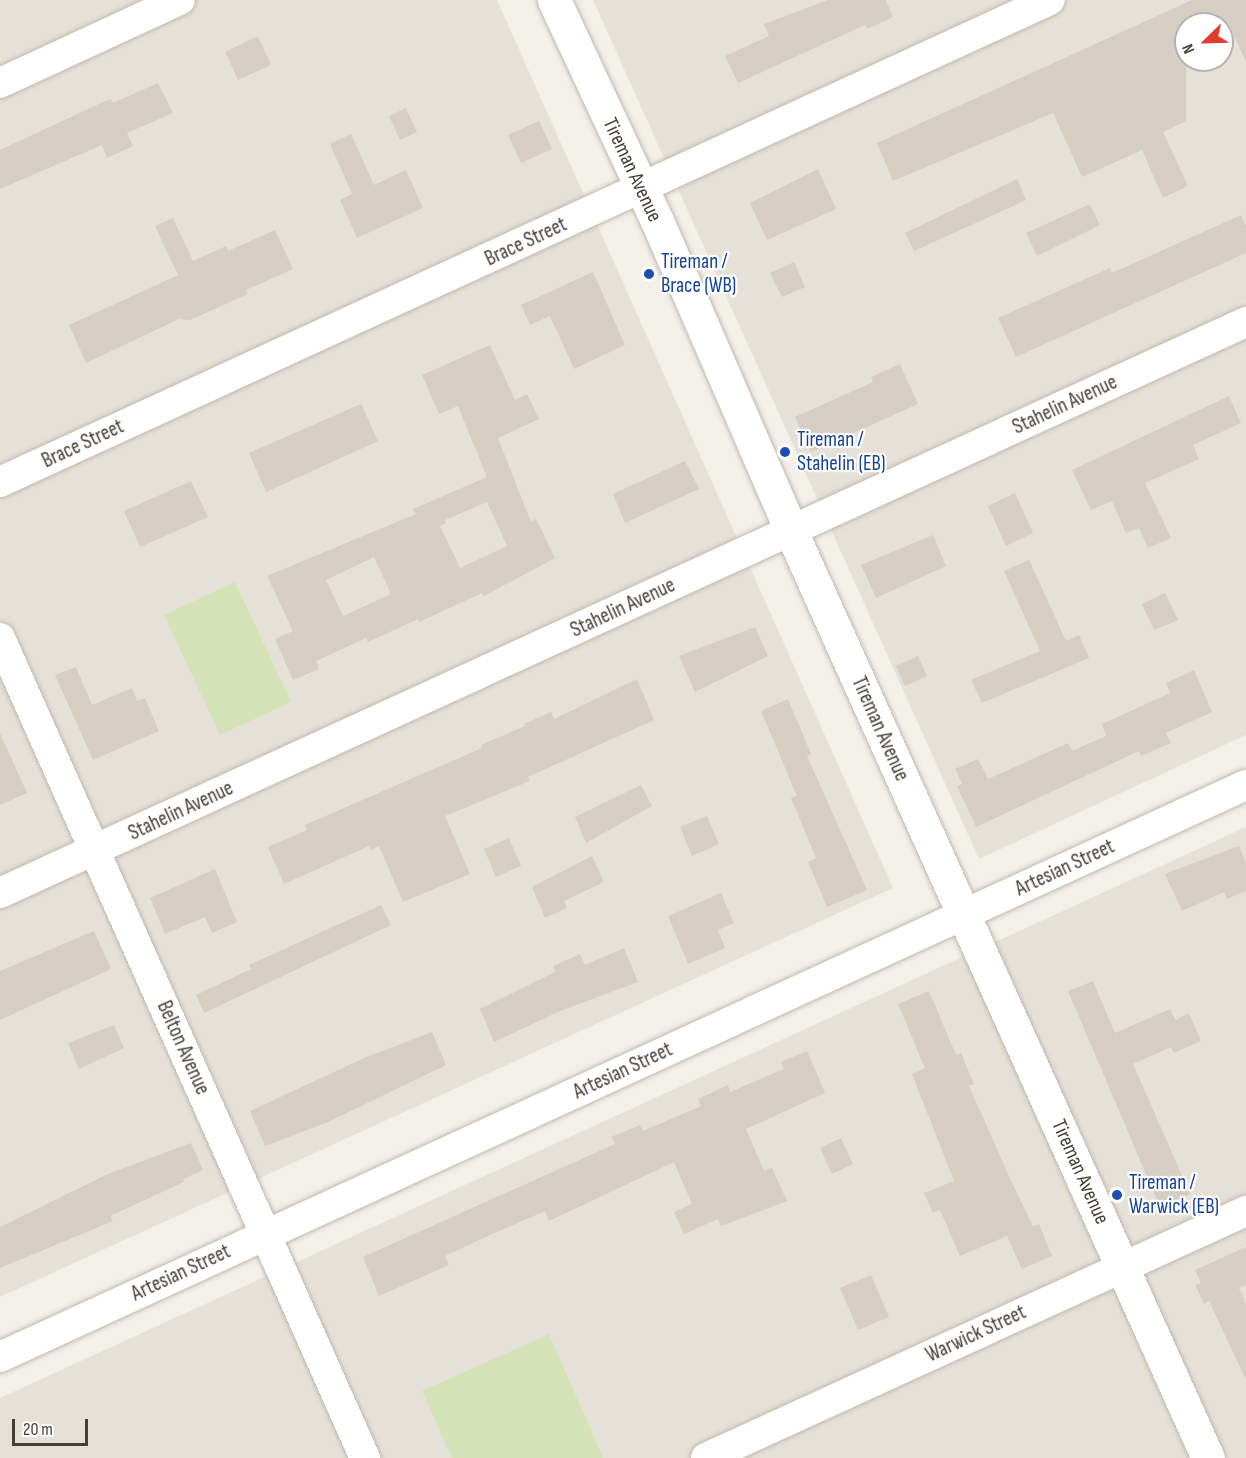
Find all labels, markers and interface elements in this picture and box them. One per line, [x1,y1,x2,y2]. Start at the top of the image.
north arrow [1174,12,1234,72]
text: N [1178,41,1199,56]
street label: Tireman Avenue [597,114,667,226]
street label: Brace Street [481,212,571,272]
place label: Tireman / Brace (WB) [661,249,736,299]
marker: Tireman / Brace (WB) [642,267,656,281]
street label: Stahelin Avenue [1009,370,1121,440]
street label: Brace Street [38,414,128,474]
place label: Tireman / Stahelin (EB) [797,427,885,477]
marker: Tireman / Stahelin (EB) [778,445,792,459]
street label: Stahelin Avenue [567,573,679,643]
street label: Tireman Avenue [846,673,914,785]
street label: Stahelin Avenue [125,776,237,846]
street label: Artesian Street [1011,834,1119,902]
street label: Belton Avenue [151,997,215,1099]
street label: Artesian Street [569,1037,677,1105]
street label: Tireman Avenue [1046,1116,1114,1228]
place label: Tireman / Warwick (EB) [1129,1170,1219,1220]
marker: Tireman / Warwick (EB) [1110,1188,1124,1202]
street label: Artesian Street [127,1239,235,1307]
street label: Warwick Street [922,1300,1030,1368]
scale bar [15,1407,92,1445]
text: 20 m [23,1419,53,1440]

